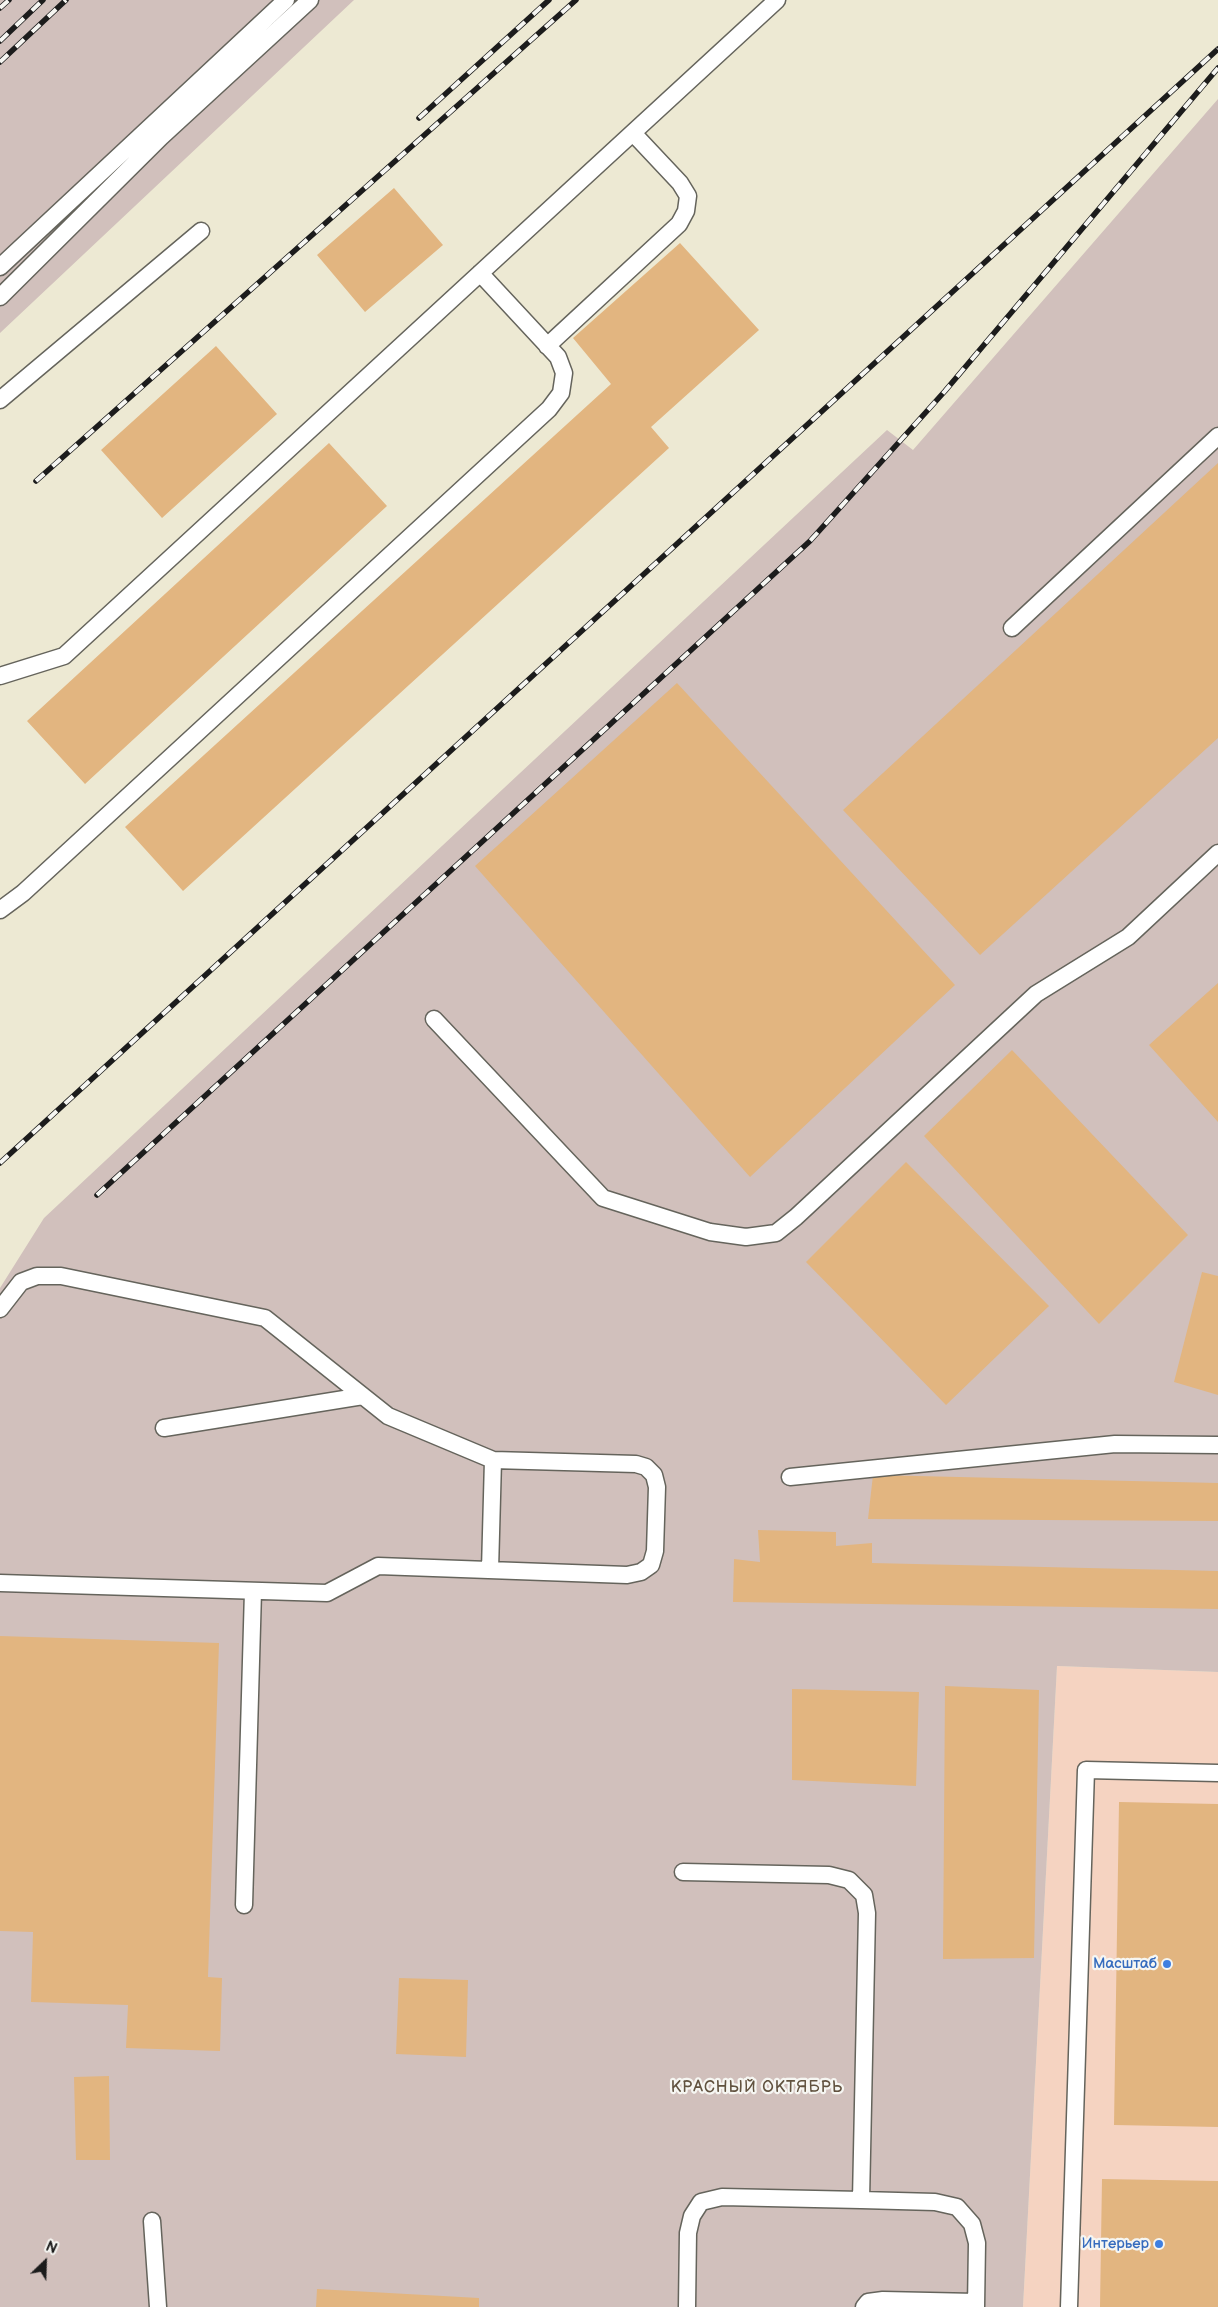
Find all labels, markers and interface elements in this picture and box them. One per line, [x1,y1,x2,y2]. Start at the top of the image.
place label: Масштаб [1093,1955,1157,1973]
marker: Масштаб [1161,1958,1173,1970]
district label: КРАСНЫЙ ОКТЯБРЬ [669,2078,845,2098]
place label: Интерьер [1081,2235,1149,2253]
north arrow [20,2237,70,2287]
text: N [43,2238,60,2258]
marker: Интерьер [1153,2238,1165,2250]

